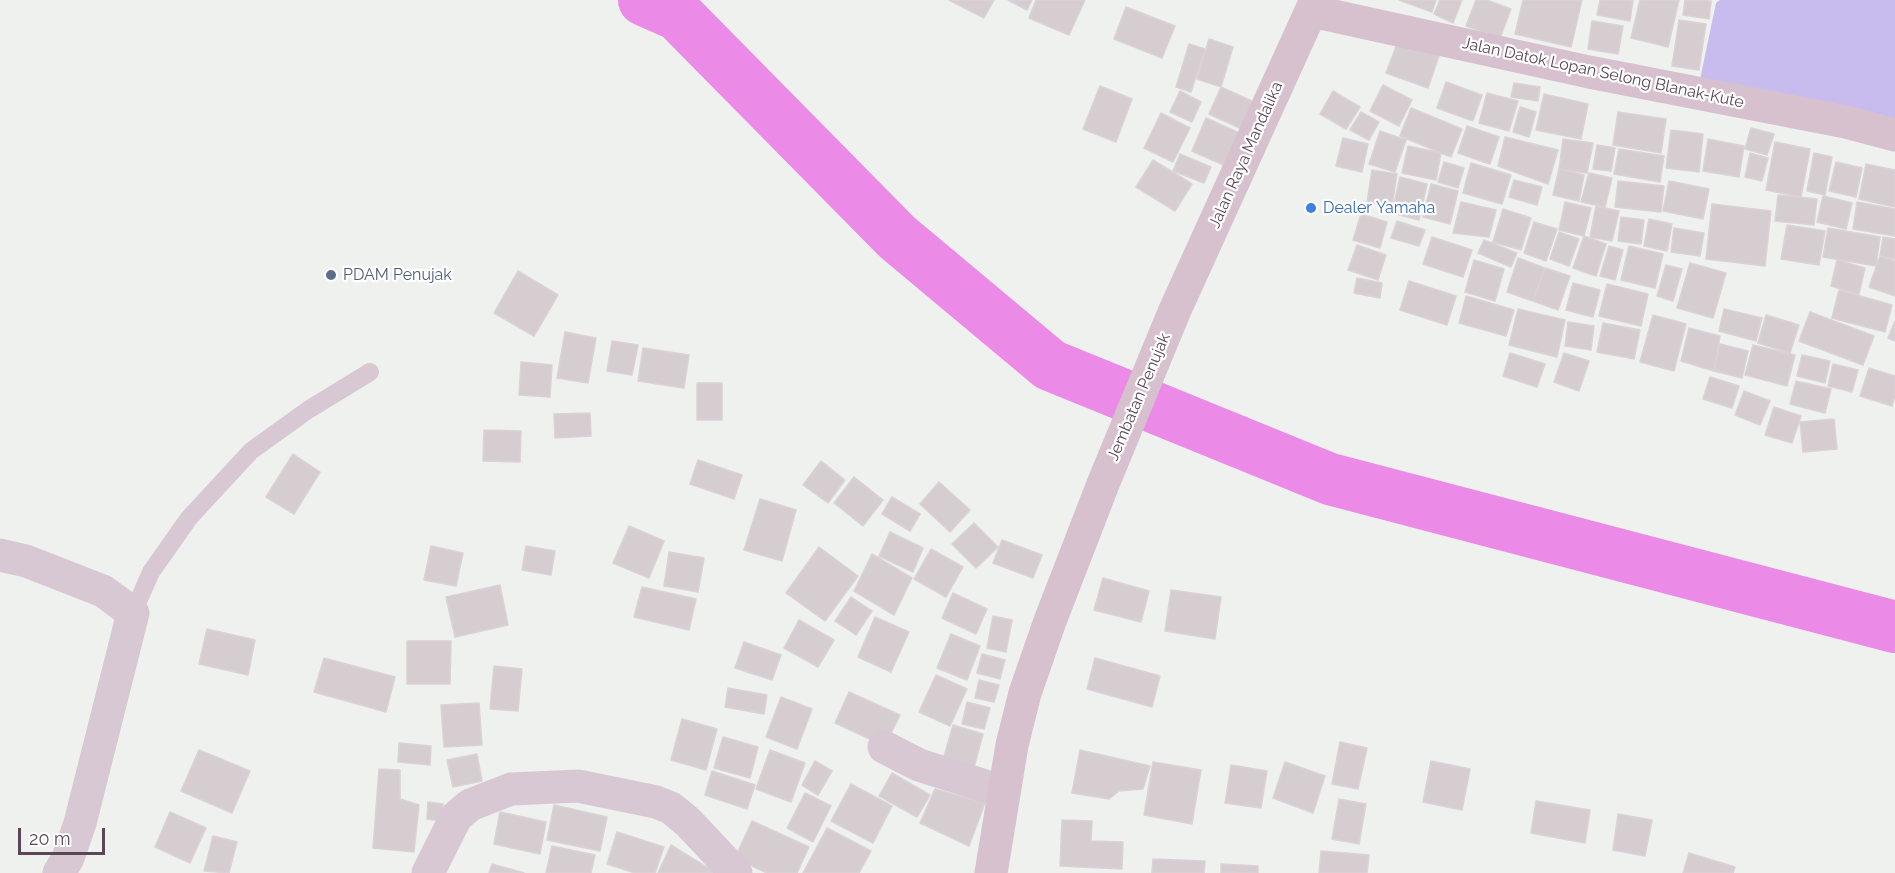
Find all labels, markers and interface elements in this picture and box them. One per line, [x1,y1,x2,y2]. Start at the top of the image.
street label: Jalan Datok Lopan Selong Blanak-Kute [1460,34,1746,112]
street label: Jalan Raya Mandalika [1205,79,1287,231]
place label: Dealer Yamaha [1323,198,1435,218]
marker: Dealer Yamaha [1304,201,1318,215]
place label: PDAM Penujak [343,265,452,285]
marker: PDAM Penujak [324,268,338,282]
street label: Jembatan Penujak [1103,330,1175,464]
scale bar [21,816,108,854]
text: 20 m [29,828,71,849]

